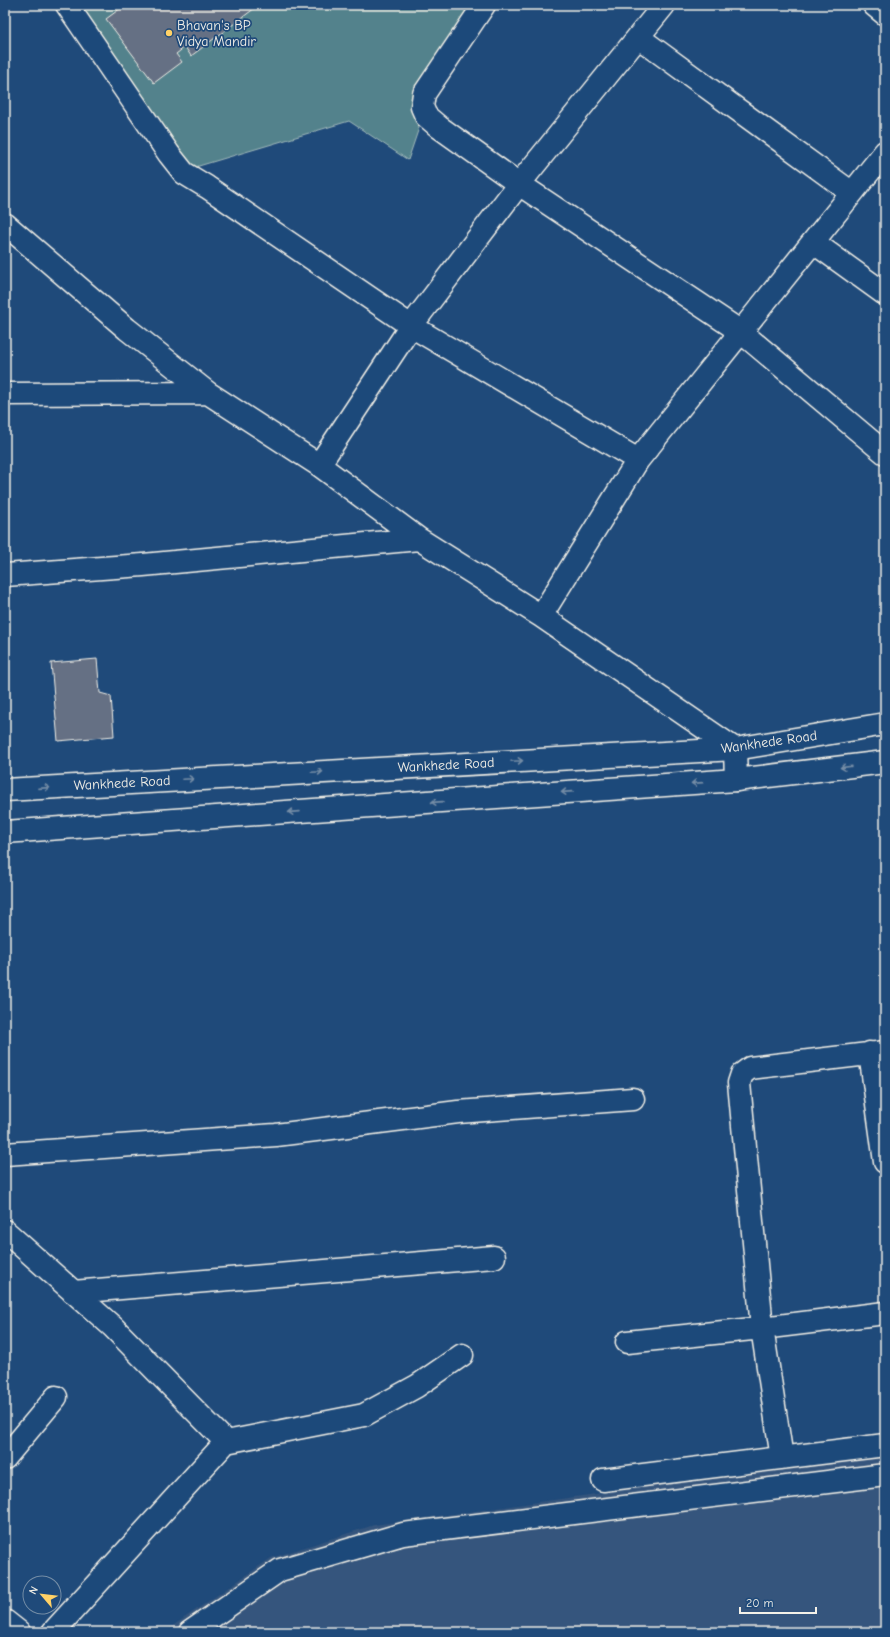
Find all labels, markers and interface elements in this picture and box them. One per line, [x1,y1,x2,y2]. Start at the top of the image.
place label: Bhavan's BP Vidya Mandir [177,17,256,50]
marker: Bhavan's BP Vidya Mandir [164,28,174,38]
street label: Wankhede Road [720,727,818,757]
street label: Wankhede Road [397,754,495,776]
one-way arrow [510,757,523,765]
one-way arrow [840,763,853,770]
one-way arrow [310,769,323,776]
street label: Wankhede Road [73,772,171,794]
one-way arrow [181,776,194,783]
one-way arrow [691,780,704,787]
one-way arrow [37,784,50,791]
one-way arrow [561,789,574,796]
one-way arrow [431,798,444,805]
one-way arrow [288,808,301,815]
north arrow [22,1575,62,1615]
text: N [26,1584,41,1597]
scale bar [740,1589,816,1615]
text: 20 m [746,1596,774,1610]

